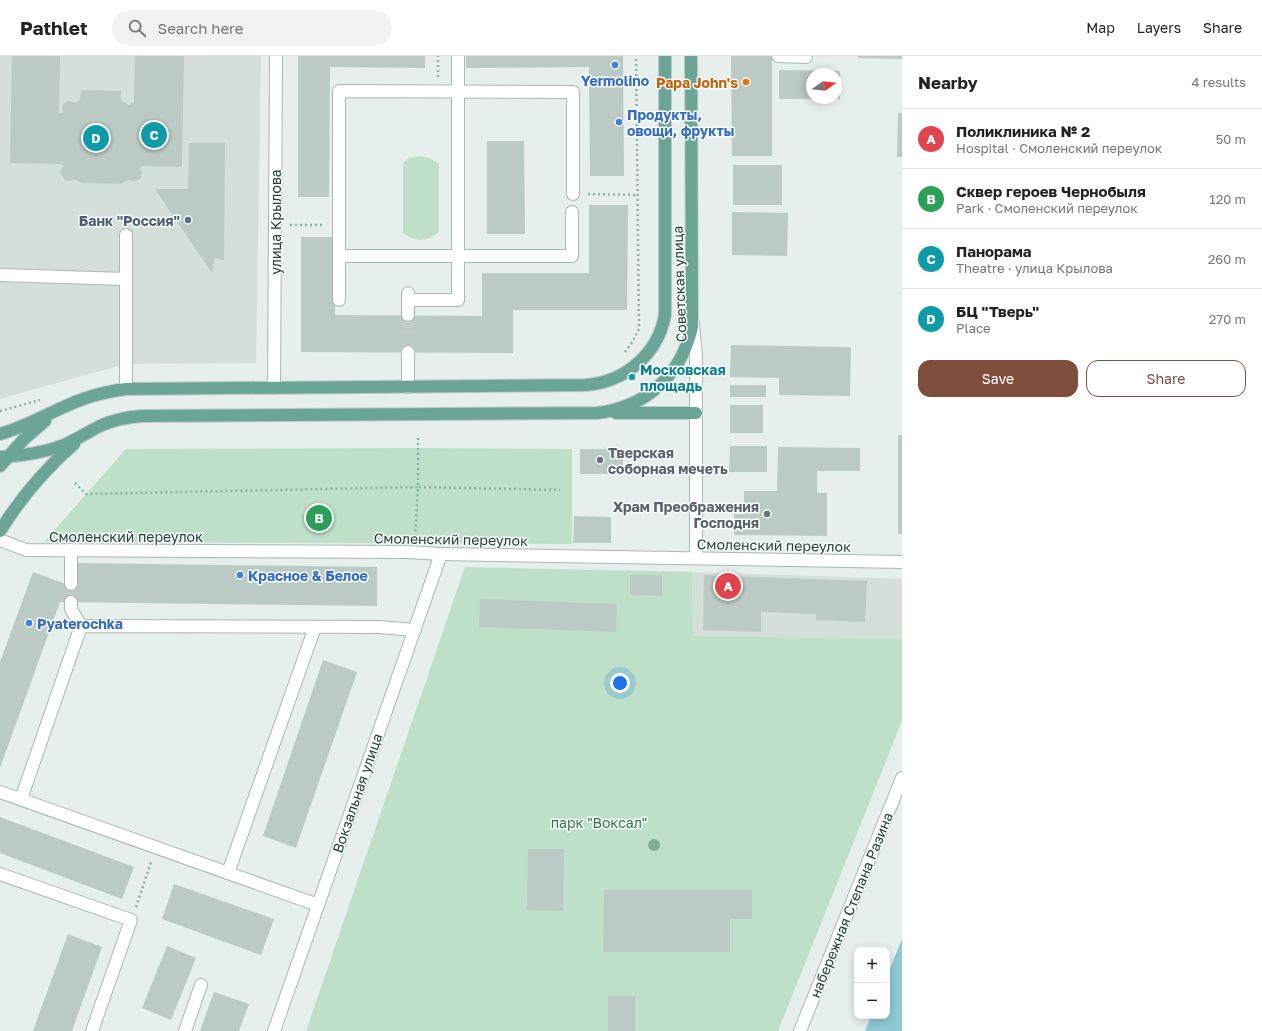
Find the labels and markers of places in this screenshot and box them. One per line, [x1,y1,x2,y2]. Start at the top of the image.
marker: Yermolino [610,60,620,70]
place label: Yermolino [581,72,649,89]
place label: Papa John's [656,74,738,91]
marker: Papa John's [741,77,751,87]
place label: Продукты, овощи, фрукты [627,106,734,139]
marker: Продукты, овощи, фрукты [614,117,624,127]
pin: C [141,120,167,150]
pin: D [83,123,109,153]
place label: Банк "Россия" [79,212,180,229]
marker: Банк "Россия" [183,215,193,225]
place label: Московская площадь [640,361,726,394]
marker: Московская площадь [627,372,637,382]
place label: Тверская соборная мечеть [608,444,728,477]
marker: Тверская соборная мечеть [595,455,605,465]
place label: Храм Преображения Господня [613,498,759,531]
pin: B [306,503,332,533]
marker: Храм Преображения Господня [762,509,772,519]
place label: Красное & Белое [248,567,368,584]
marker: Красное & Белое [235,570,245,580]
pin: A [715,571,741,601]
place label: Pyaterochka [37,615,123,632]
marker: Pyaterochka [24,618,34,628]

